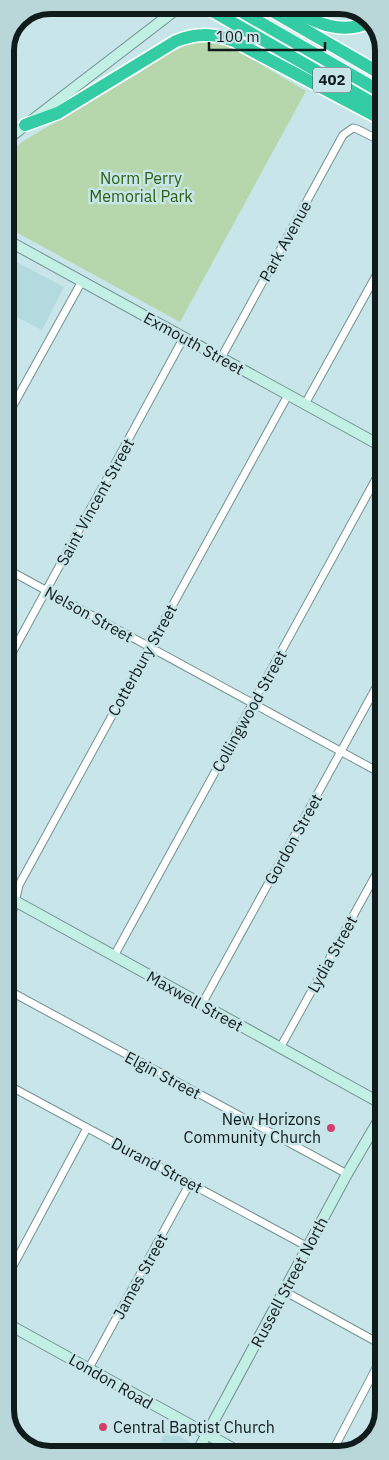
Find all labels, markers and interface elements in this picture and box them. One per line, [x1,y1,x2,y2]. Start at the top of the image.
scale bar [209,20,325,52]
text: 100 m [216,27,260,46]
road number: 402 [313,68,351,92]
park label: Norm Perry Memorial Park [89,168,193,206]
street label: Park Avenue [255,197,316,285]
street label: Exmouth Street [140,307,248,379]
street label: Saint Vincent Street [52,435,138,569]
street label: Nelson Street [41,582,137,646]
street label: Cotterbury Street [103,601,181,719]
street label: Collingwood Street [207,647,291,775]
street label: Gordon Street [260,790,326,888]
street label: Lydia Street [303,912,361,996]
street label: Maxwell Street [143,966,247,1036]
street label: Elgin Street [122,1047,204,1103]
place label: New Horizons Community Church [184,1109,321,1147]
marker: New Horizons Community Church [325,1122,337,1134]
street label: Durand Street [108,1133,206,1197]
street label: Russell Street North [246,1213,332,1351]
street label: James Street [108,1230,172,1322]
street label: London Road [65,1349,157,1413]
place label: Central Baptist Church [113,1417,275,1437]
marker: Central Baptist Church [97,1421,109,1433]

